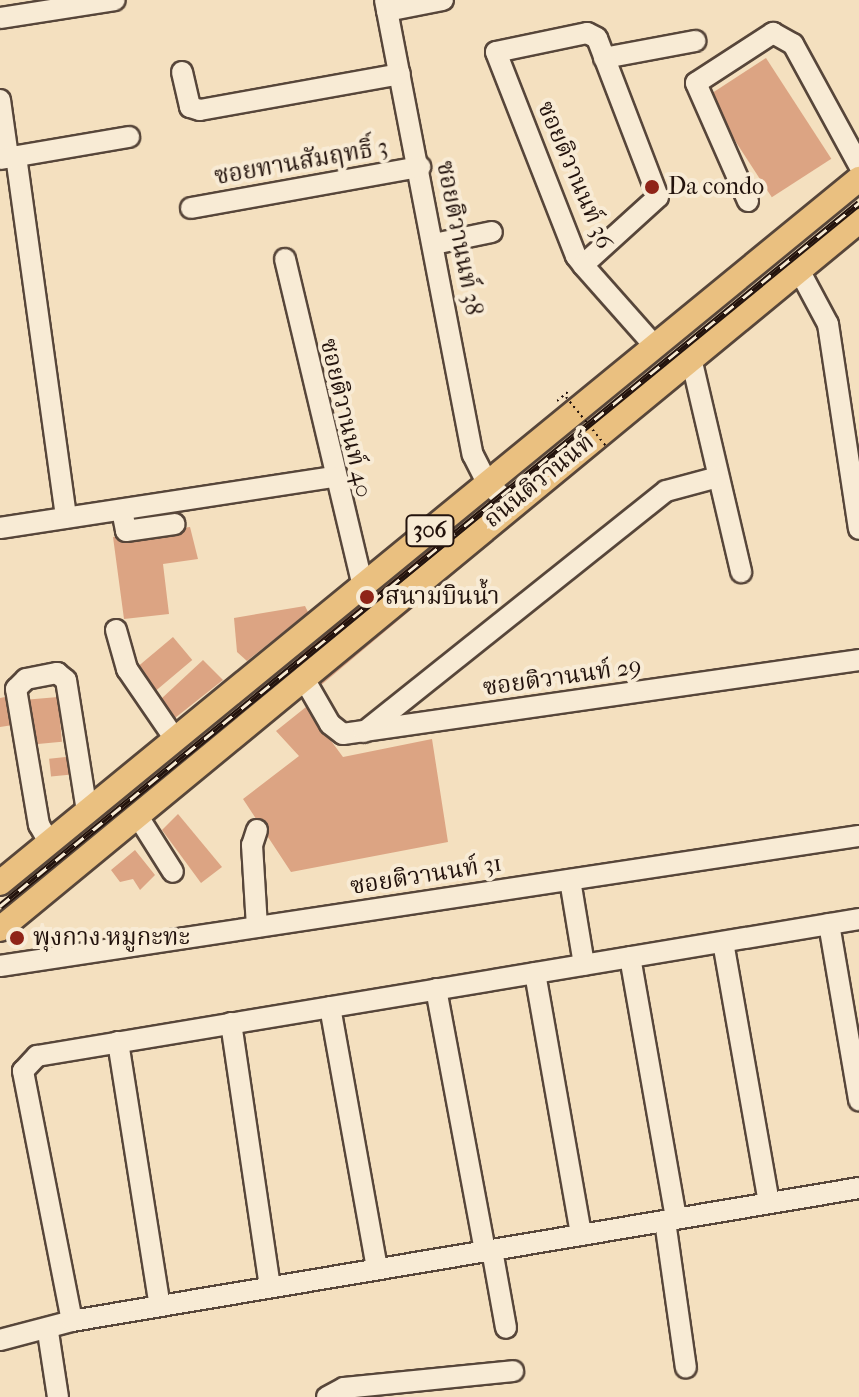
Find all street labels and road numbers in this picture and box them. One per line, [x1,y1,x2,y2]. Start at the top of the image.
street label: ซอยติวานนท์ 36 [531,97,619,253]
street label: ซอยทานสัมฤทธิ์ 3 [212,133,390,191]
street label: ซอยติวานนท์ 38 [430,158,488,318]
street label: ซอยติวานนท์ 40 [314,336,378,500]
street label: ถนนติวานนท์ [478,428,600,534]
road number: 306 [404,513,456,549]
street label: ซอยติวานนท์ 29 [481,652,643,702]
street label: ซอยติวานนท์ 31 [348,849,504,901]

